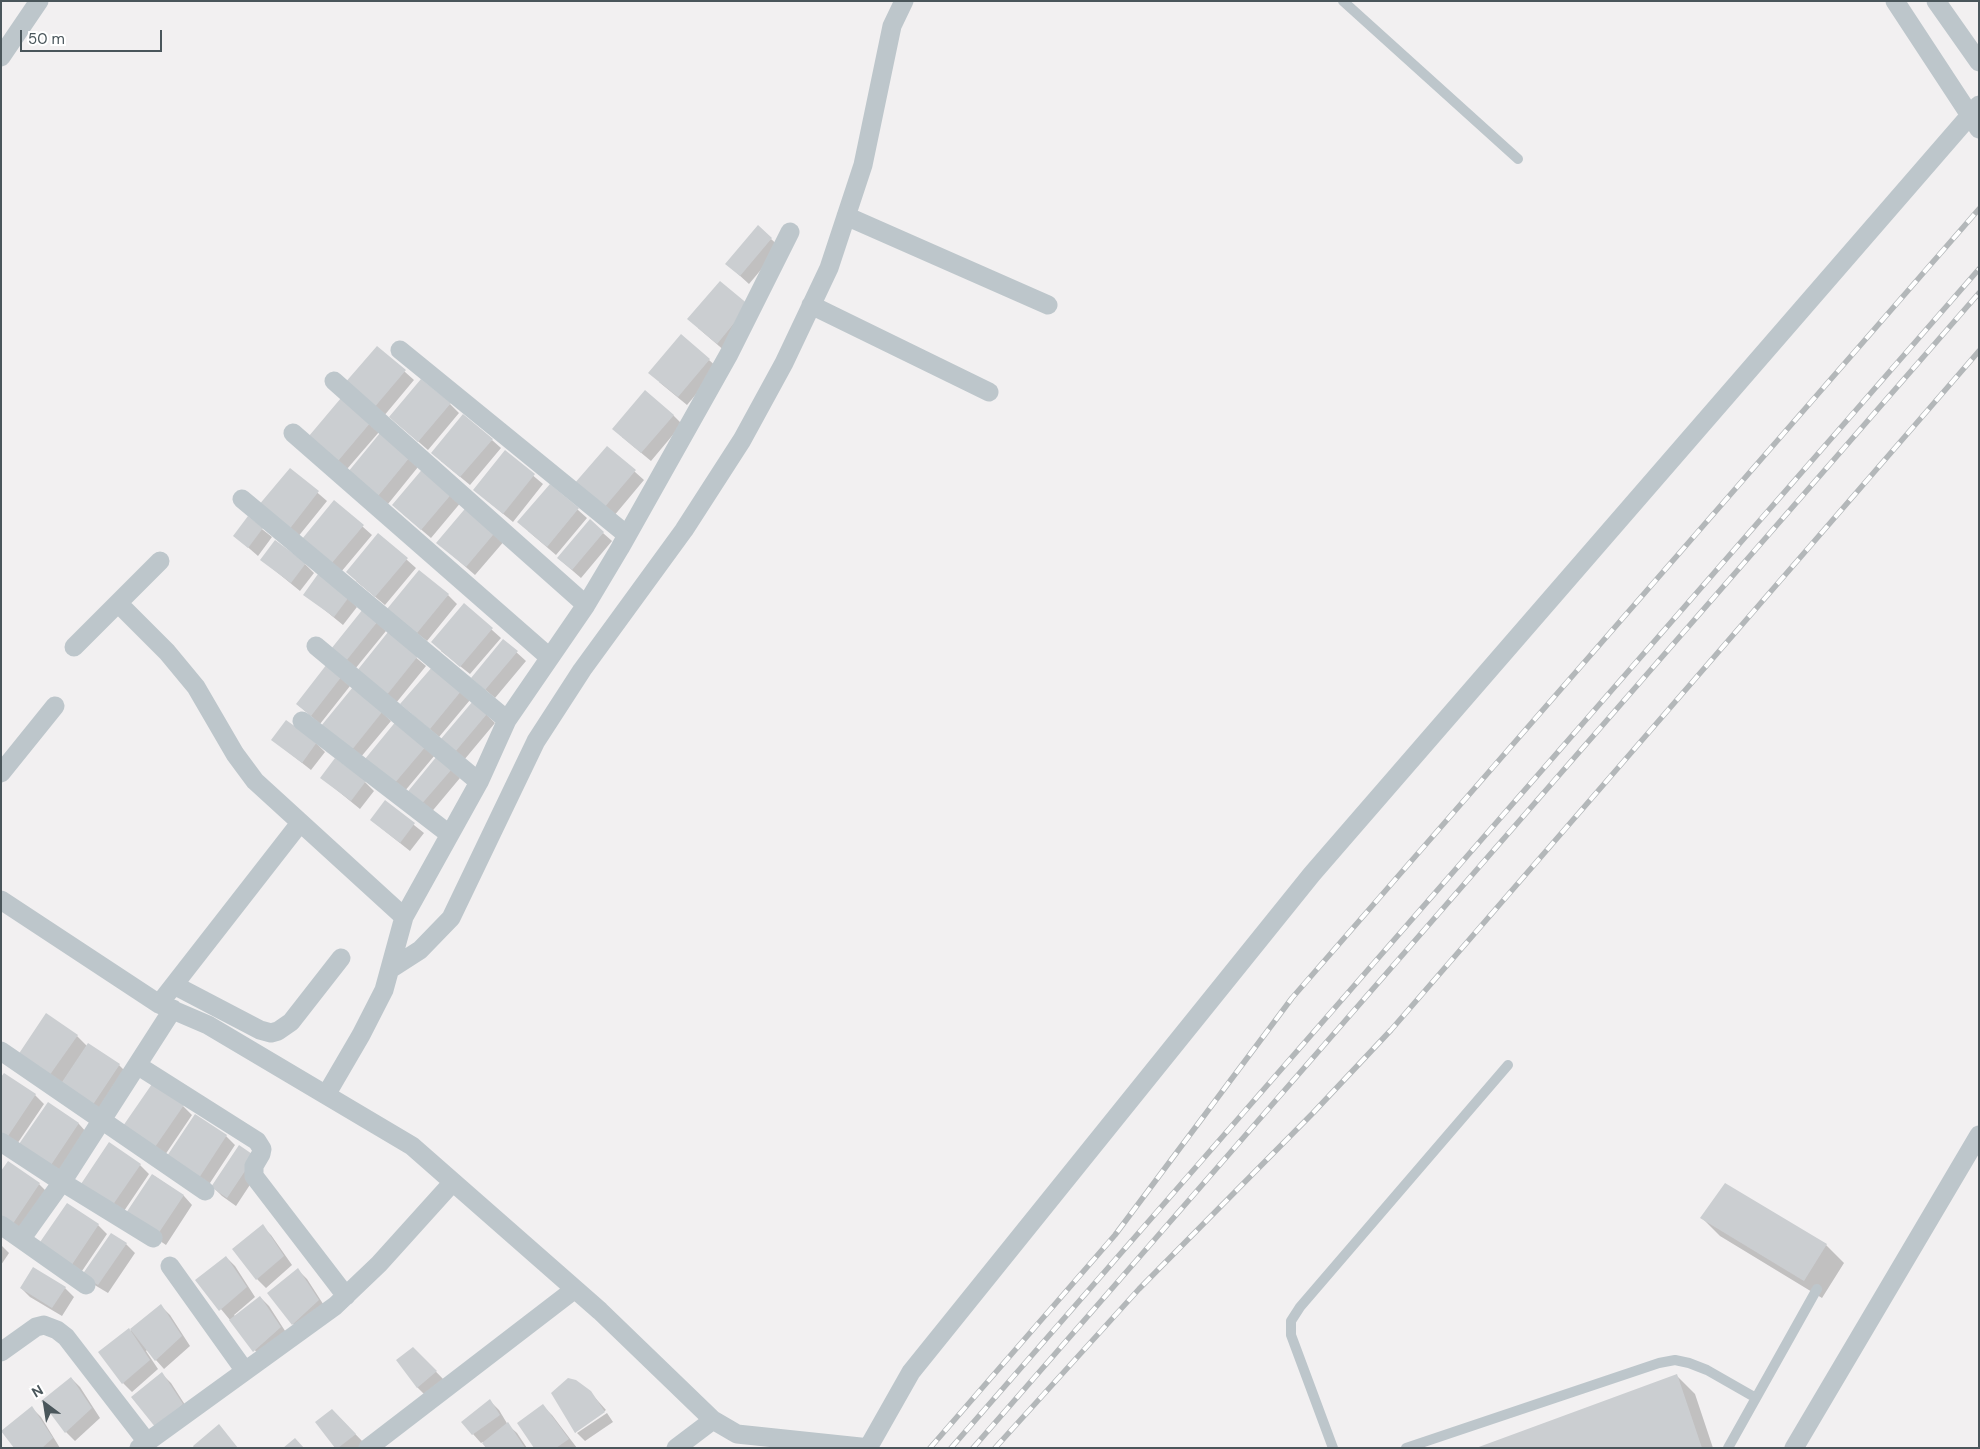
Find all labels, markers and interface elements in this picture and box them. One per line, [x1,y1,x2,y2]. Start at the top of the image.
scale bar [22,20,165,52]
text: 50 m [28,29,65,49]
north arrow [20,1379,70,1429]
text: N [28,1381,46,1401]

